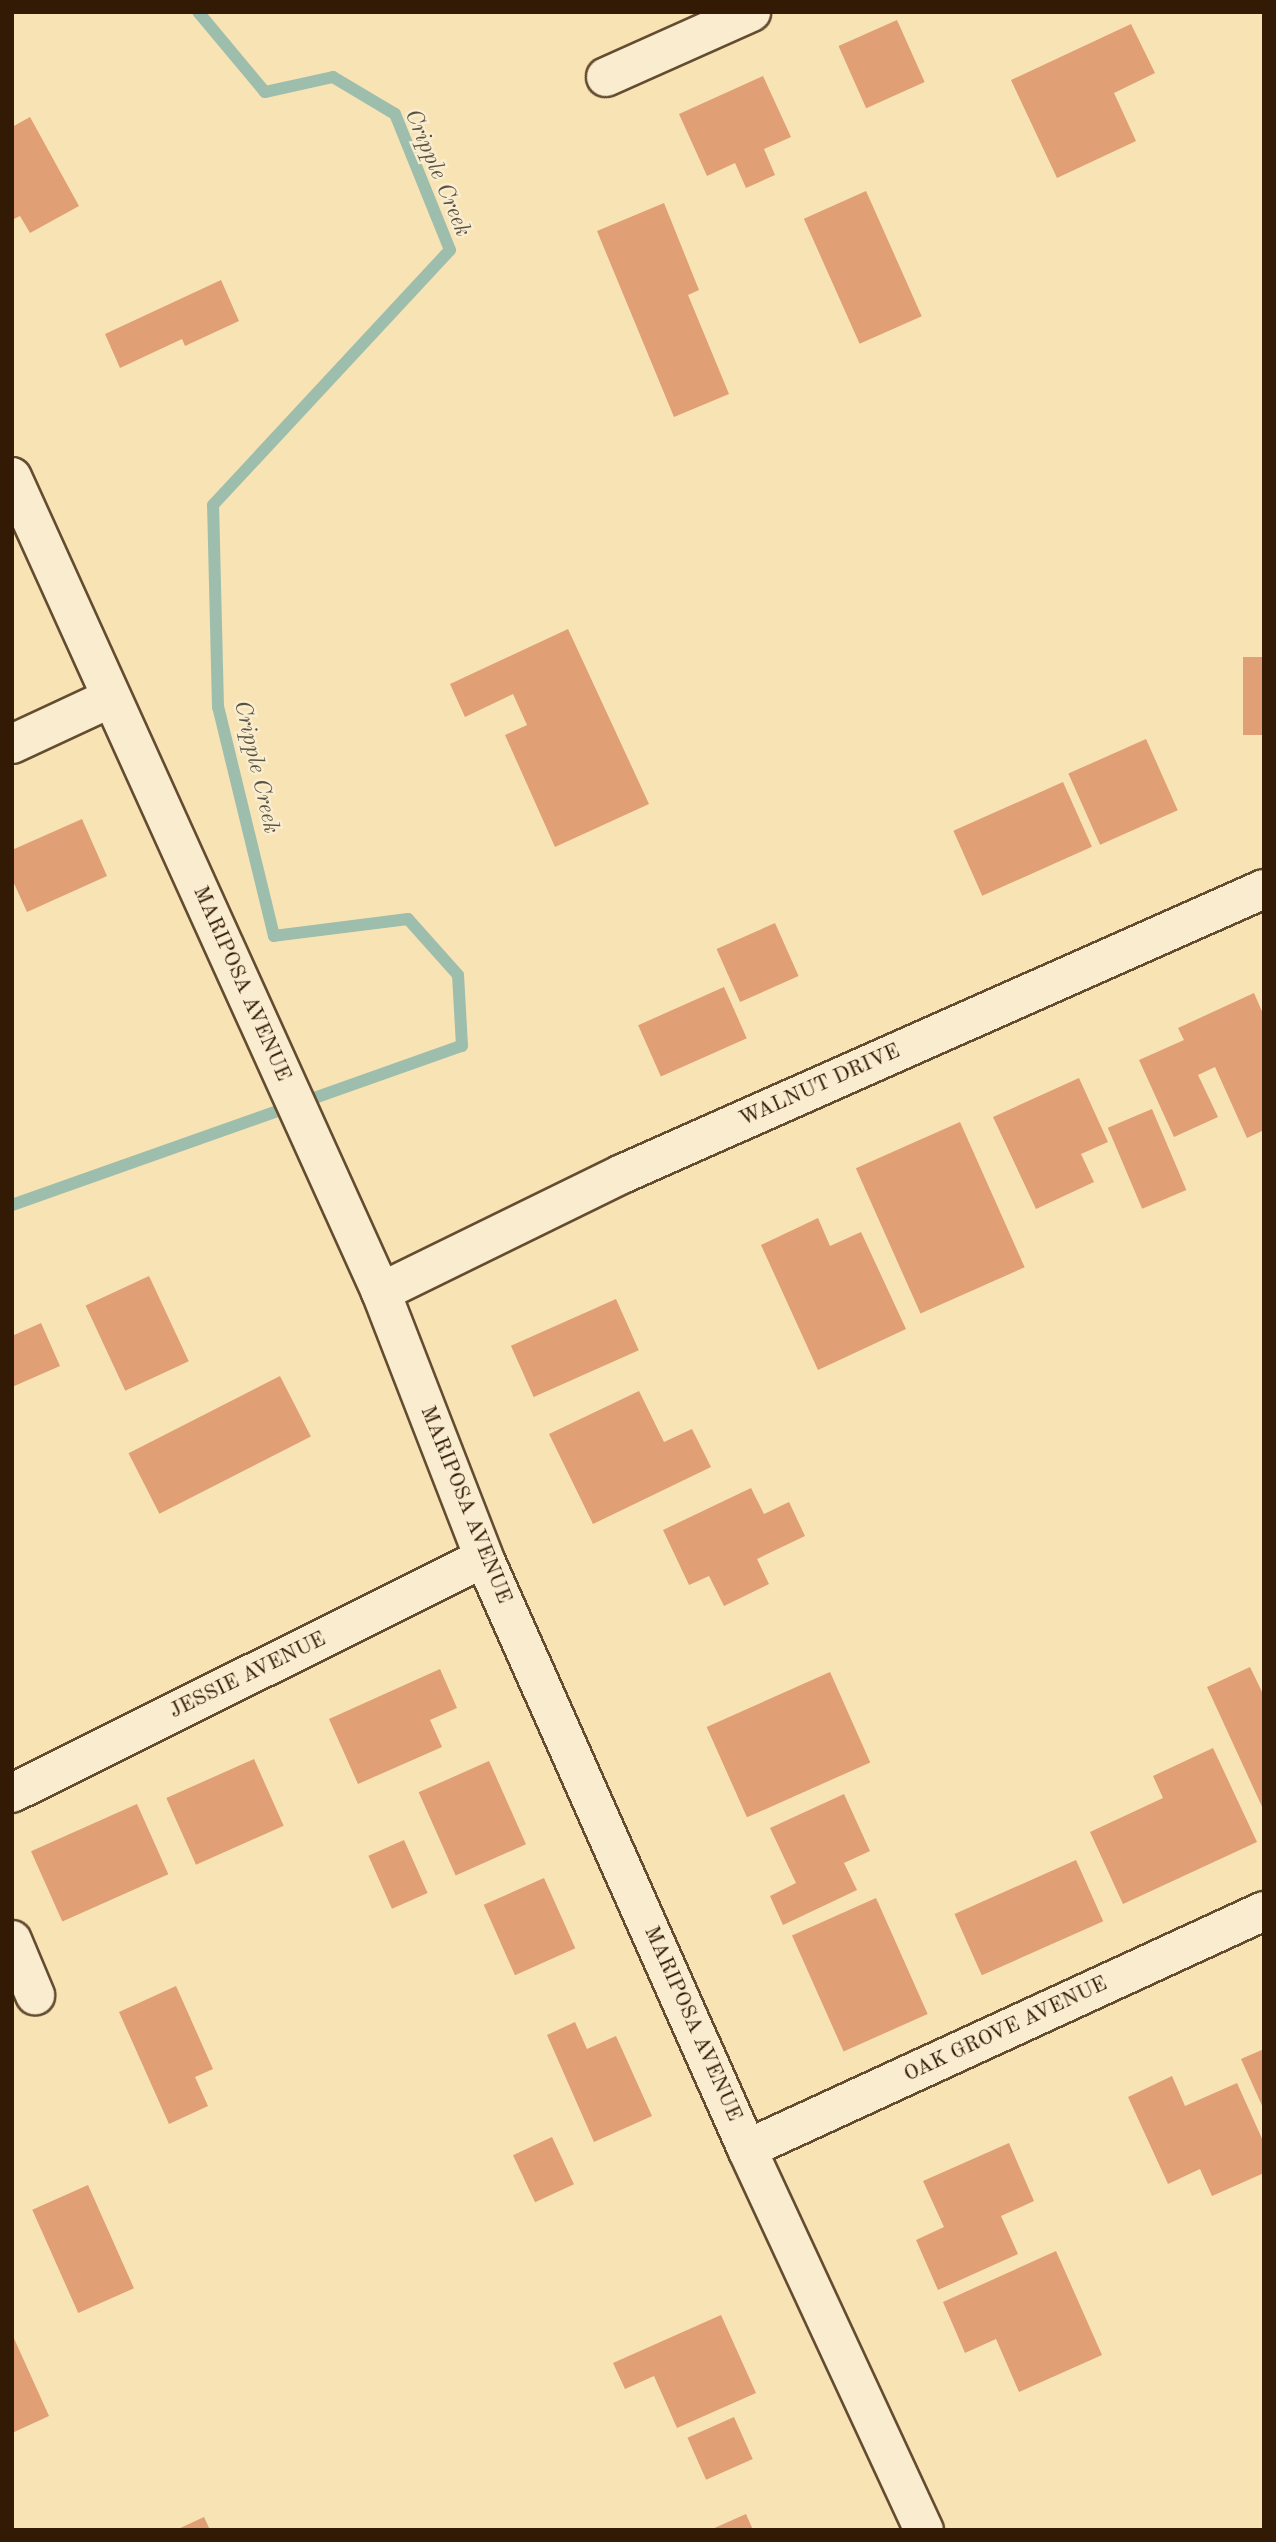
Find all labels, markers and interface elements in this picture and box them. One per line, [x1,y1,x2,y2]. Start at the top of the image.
water label: Cripple Creek [398,105,476,241]
water label: Cripple Creek [227,698,285,836]
street label: MARIPOSA AVENUE [187,883,295,1085]
street label: WALNUT DRIVE [736,1039,904,1133]
street label: MARIPOSA AVENUE [414,1403,516,1607]
street label: JESSIE AVENUE [166,1627,330,1725]
street label: MARIPOSA AVENUE [638,1923,746,2125]
street label: OAK GROVE AVENUE [900,1972,1112,2088]

